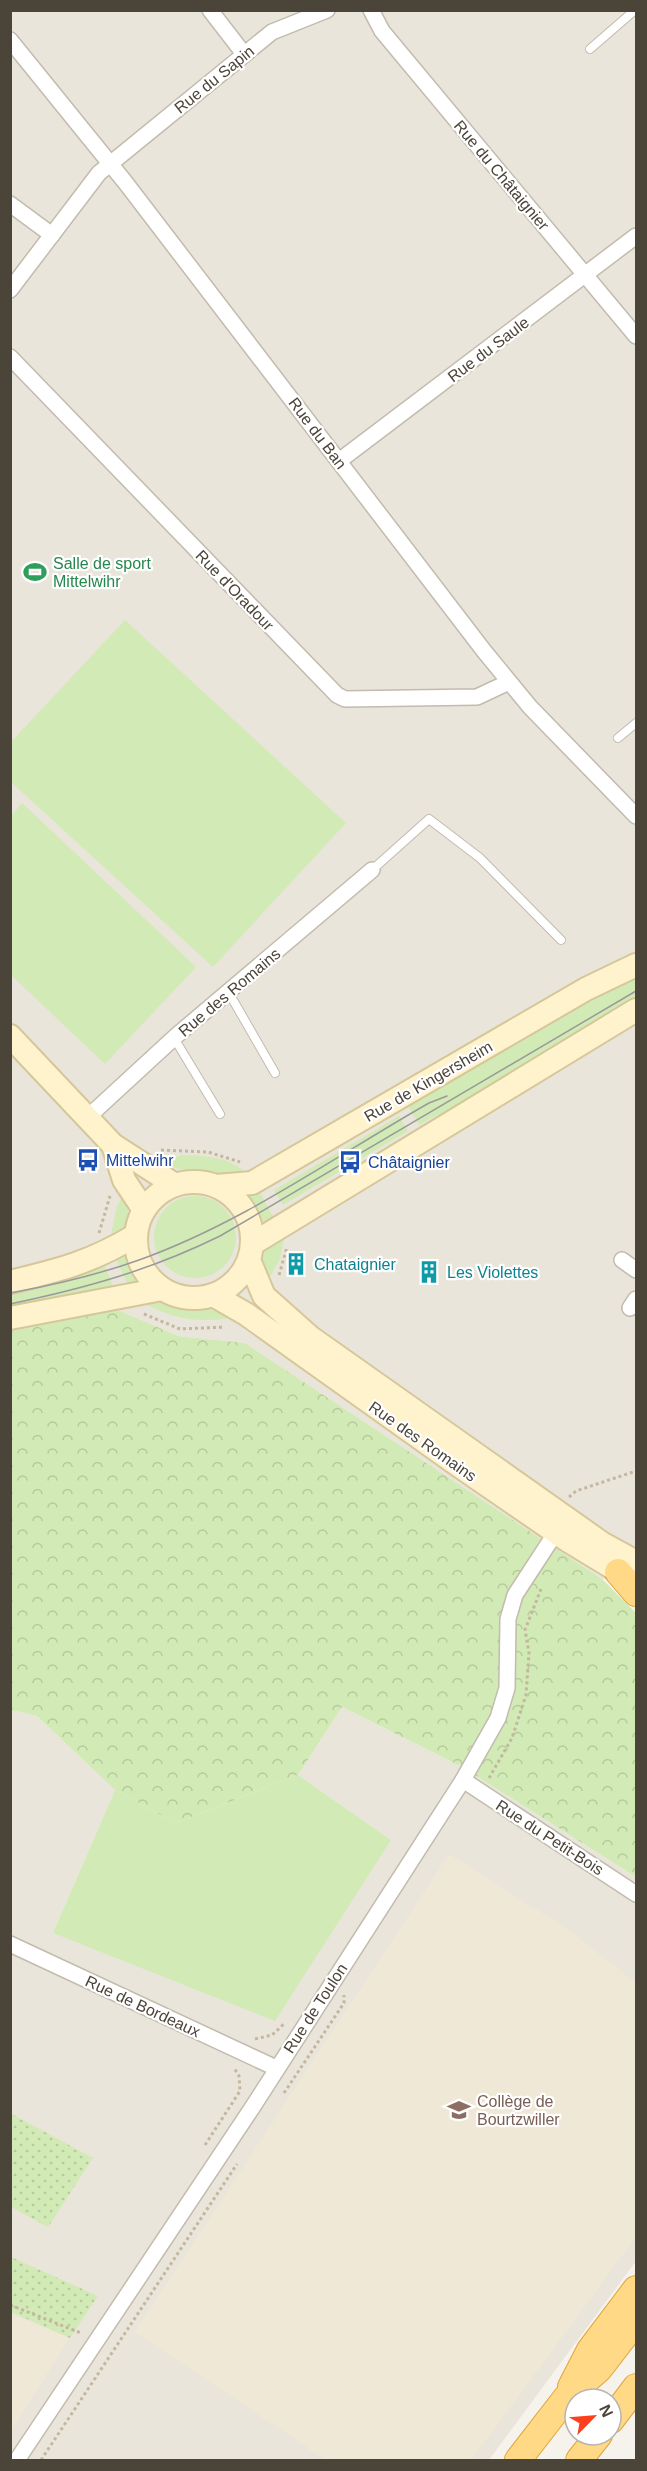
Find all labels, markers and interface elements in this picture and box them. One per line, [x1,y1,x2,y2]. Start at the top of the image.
street label: Rue du Sapin [171,42,257,117]
street label: Rue du Châtaignier [451,117,553,234]
street label: Rue du Saule [444,313,532,385]
street label: Rue du Ban [285,394,350,472]
street label: Rue d'Oradour [192,547,277,634]
place label: Salle de sport Mittelwihr [53,555,151,590]
sports icon: Salle de sport Mittelwihr [22,559,48,585]
street label: Rue des Romains [175,945,283,1040]
street label: Rue de Kingersheim [361,1038,495,1125]
bus stop icon: Mittelwihr [75,1147,101,1173]
bus stop icon: Châtaignier [337,1149,363,1175]
place label: Mittelwihr [106,1152,174,1169]
place label: Châtaignier [368,1154,451,1171]
building icon: Chataignier [283,1251,309,1277]
place label: Chataignier [314,1256,397,1273]
building icon: Les Violettes [416,1259,442,1285]
place label: Les Violettes [447,1264,538,1281]
street label: Rue des Romains [366,1398,480,1485]
street label: Rue du Petit-Bois [493,1796,607,1878]
street label: Rue de Toulon [280,1960,351,2056]
street label: Rue de Bordeaux [83,1972,203,2040]
place label: Collège de Bourtzwiller [477,2093,560,2128]
school or university icon: Collège de Bourtzwiller [446,2097,472,2123]
north arrow [563,2387,623,2447]
text: N [596,2402,616,2420]

